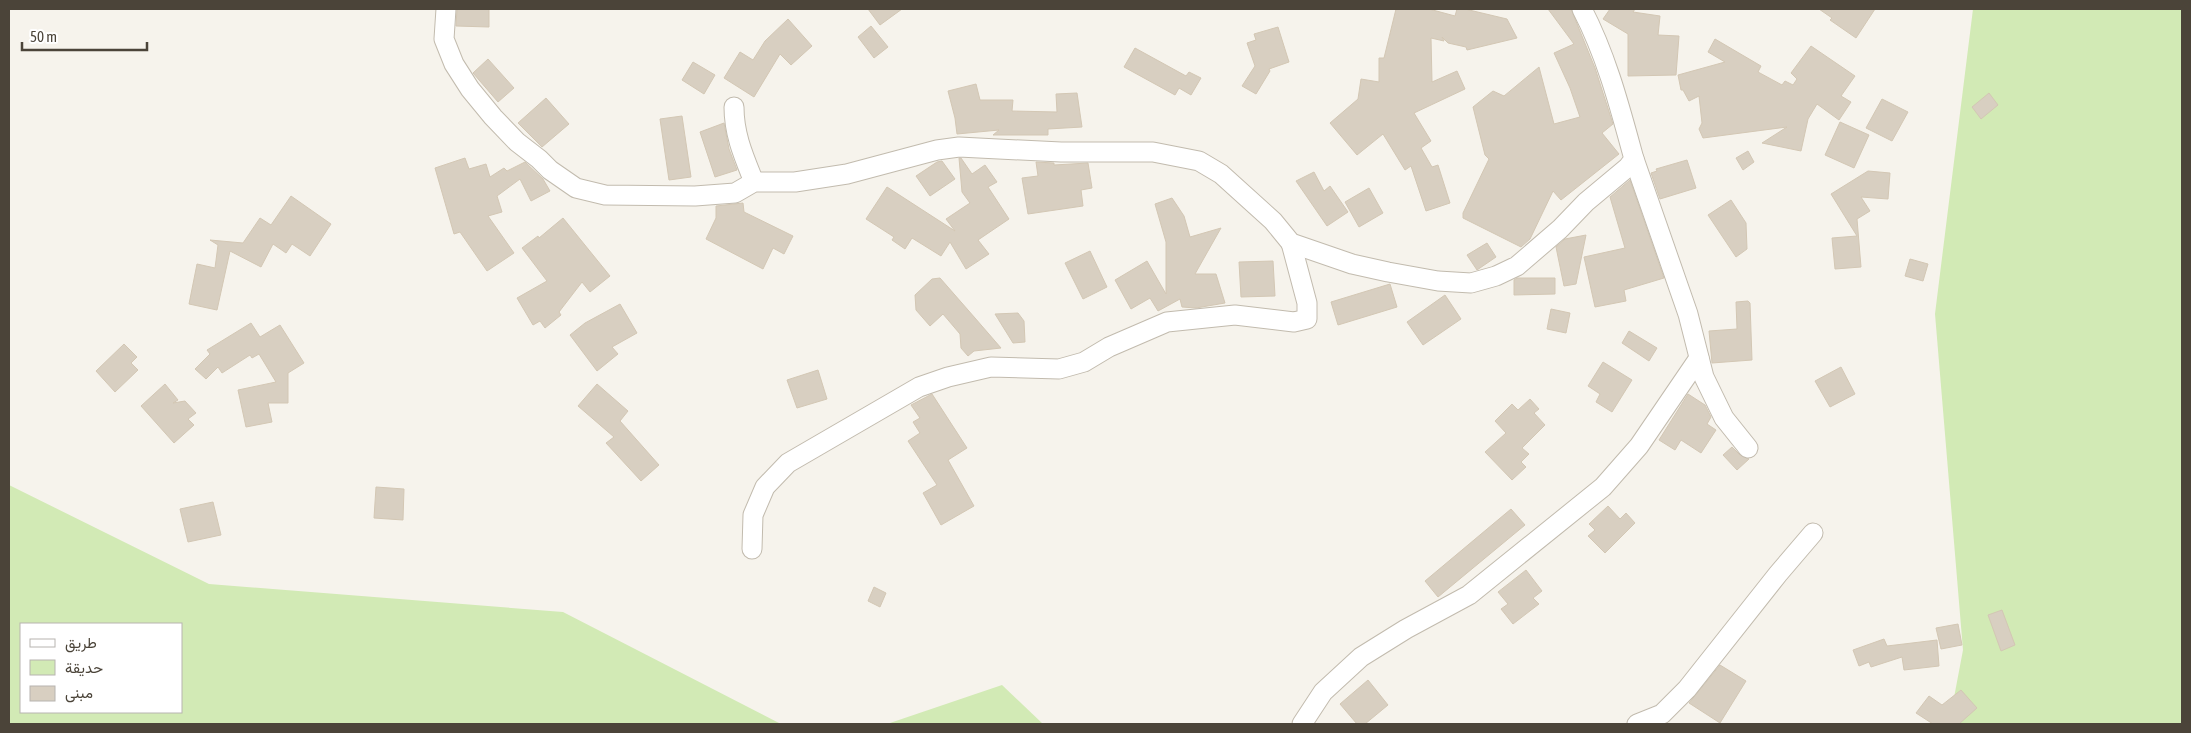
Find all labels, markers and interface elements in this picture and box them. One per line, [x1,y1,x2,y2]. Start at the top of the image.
scale bar [22,20,148,52]
text: 50 m [30,28,57,45]
legend [20,623,182,713]
text: طريق [65,634,97,653]
text: حديقة [65,659,103,677]
text: مبنى [65,684,93,703]

